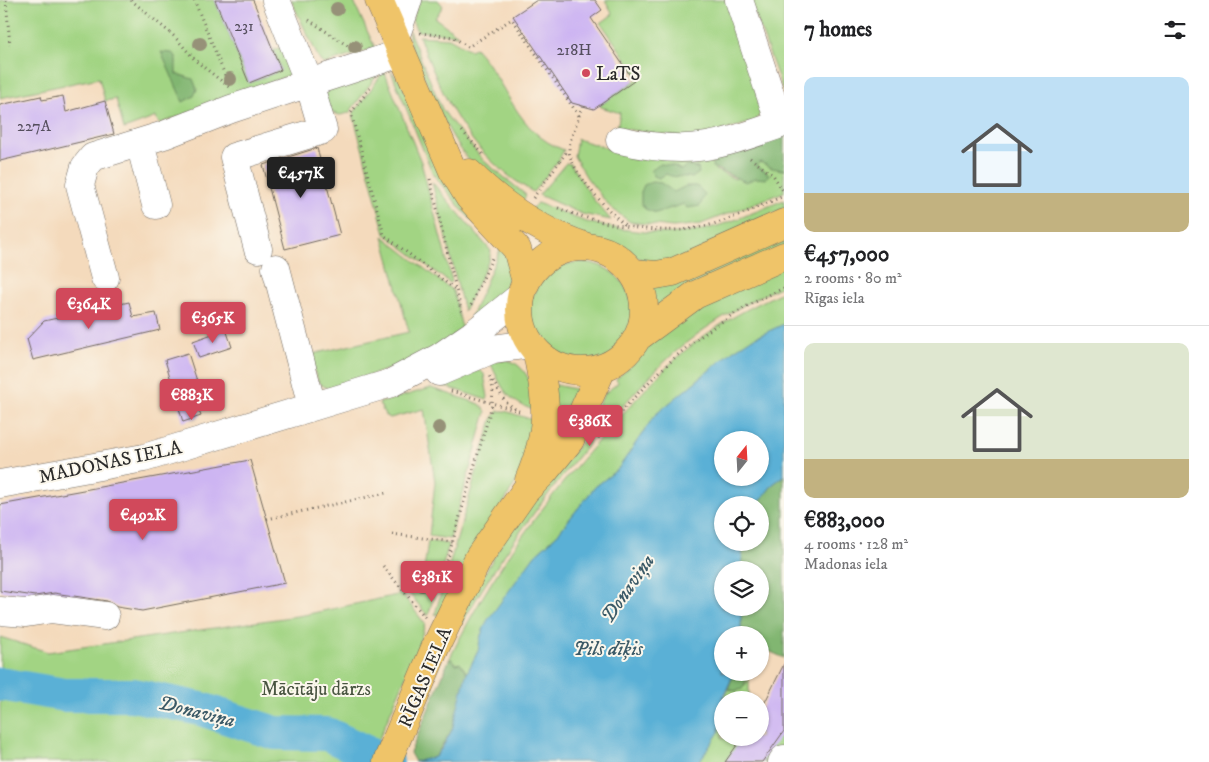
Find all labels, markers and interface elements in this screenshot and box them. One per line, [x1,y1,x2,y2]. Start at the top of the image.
house number: 231 [234,16,254,36]
icon: filters [1161,16,1189,44]
text: 7 homes [804,17,872,43]
house number: 218H [556,40,592,60]
place label: LaTS [596,63,640,86]
marker: LaTS [580,67,592,79]
icon: home [952,110,1042,200]
house number: 227A [17,116,52,136]
pin: €457K [266,156,336,199]
text: €457K [278,163,324,183]
text: €457,000 [804,242,889,268]
text: 2 rooms · 80 m² [804,268,902,288]
pin: €364K [54,288,124,330]
text: Rīgas iela [804,288,864,308]
text: €364K [67,294,111,314]
pin: €365K [178,302,248,344]
text: €365K [192,308,234,328]
icon: home [952,375,1042,465]
pin: €883K [157,378,227,421]
text: €883K [171,385,213,405]
pin: €386K [555,404,625,447]
text: €386K [569,411,611,431]
north arrow [714,431,769,486]
map controls [714,431,769,746]
street label: MADONAS IELA [37,436,185,489]
button: locate [714,496,769,551]
pin: €492K [108,498,178,541]
text: €492K [120,505,166,525]
text: €883,000 [804,508,885,534]
text: 4 rooms · 128 m² [804,534,908,554]
water label: Donaviņa [596,550,661,628]
text: Madonas iela [804,554,887,574]
pin: €381K [397,560,467,603]
button: layers [714,561,769,616]
text: €381K [412,567,452,587]
street label: RĪGAS IELA [394,623,457,731]
button: + [714,626,769,681]
water label: Pils dīķis [573,637,644,662]
park label: Mācītāju dārzs [261,678,371,701]
water label: Donaviņa [156,691,237,734]
button: − [714,691,769,746]

